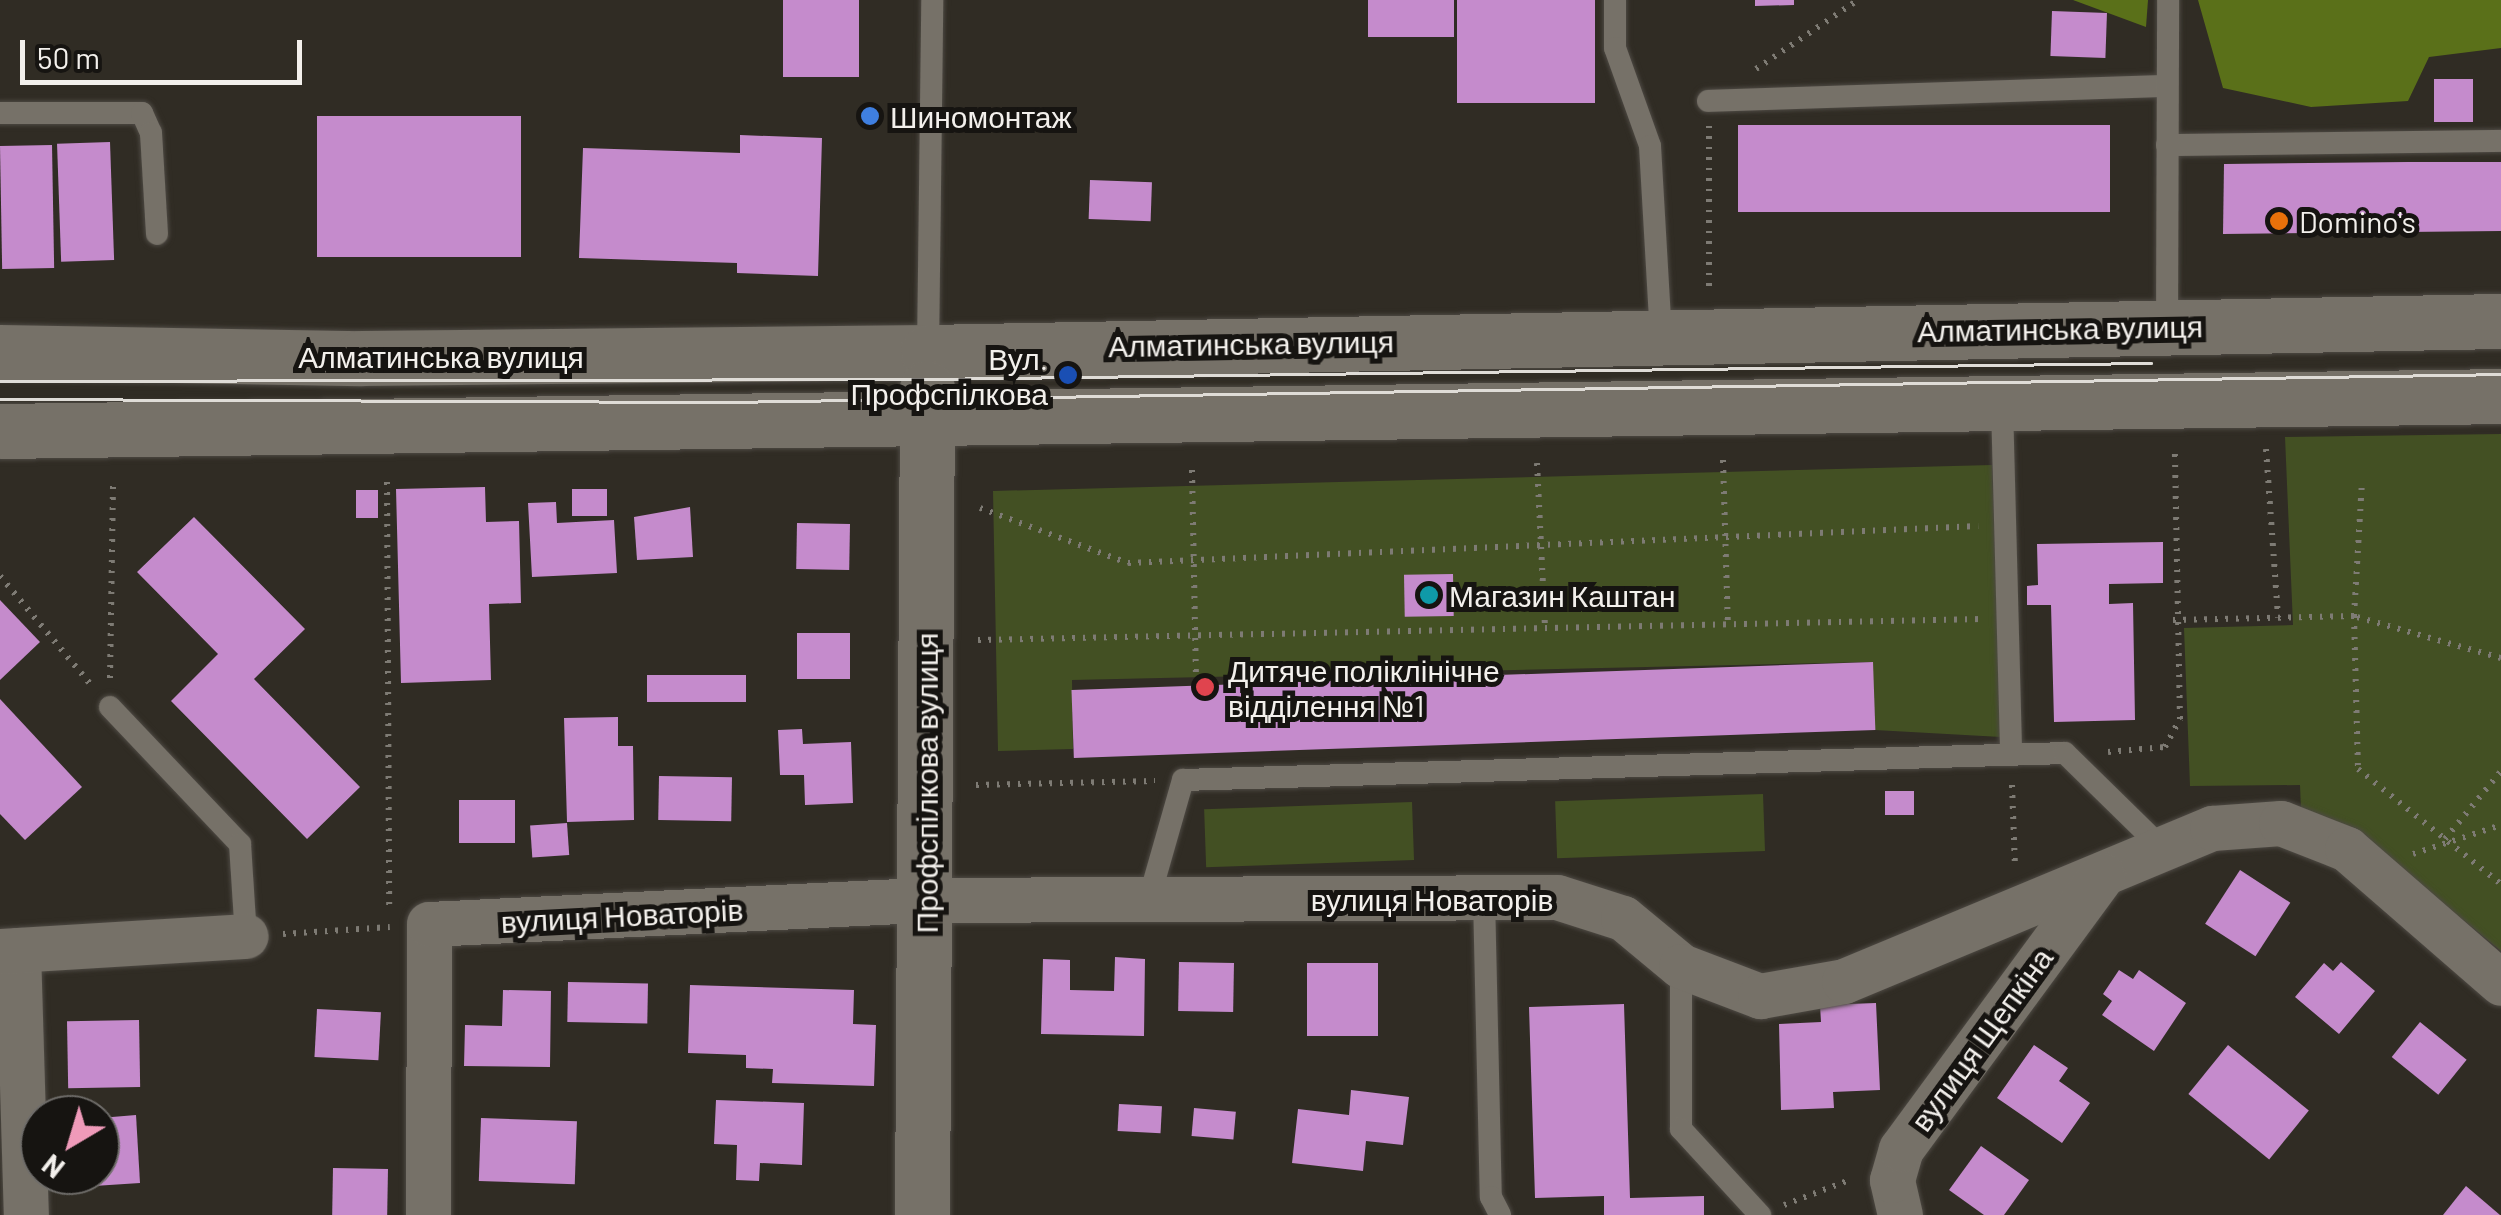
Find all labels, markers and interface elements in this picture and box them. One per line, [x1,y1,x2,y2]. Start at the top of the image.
scale bar [25,20,308,82]
text: 50 m [37,39,100,75]
place label: Шиномонтаж [890,98,1072,134]
marker: Шиномонтаж [859,105,881,127]
place label: Domino's [2299,203,2416,239]
marker: Domino's [2268,210,2290,232]
street label: Алматинська вулиця [1917,308,2203,348]
street label: Алматинська вулиця [1108,323,1394,363]
street label: Алматинська вулиця [298,338,584,374]
place label: Вул. Профспілкова [851,340,1048,410]
marker: Вул. Профспілкова [1057,364,1079,386]
place label: Магазин Каштан [1449,577,1676,613]
marker: Магазин Каштан [1418,584,1440,606]
street label: Профспілкова вулиця [908,633,944,933]
place label: Дитяче поліклінічне відділення №1 [1228,652,1500,722]
marker: Дитяче поліклінічне відділення №1 [1192,674,1218,700]
street label: вулиця Новаторів [1311,881,1553,917]
street label: вулиця Новаторів [500,891,744,939]
street label: вулиця Щепкіна [1903,940,2059,1138]
north arrow [20,1095,120,1195]
text: N [35,1148,71,1186]

